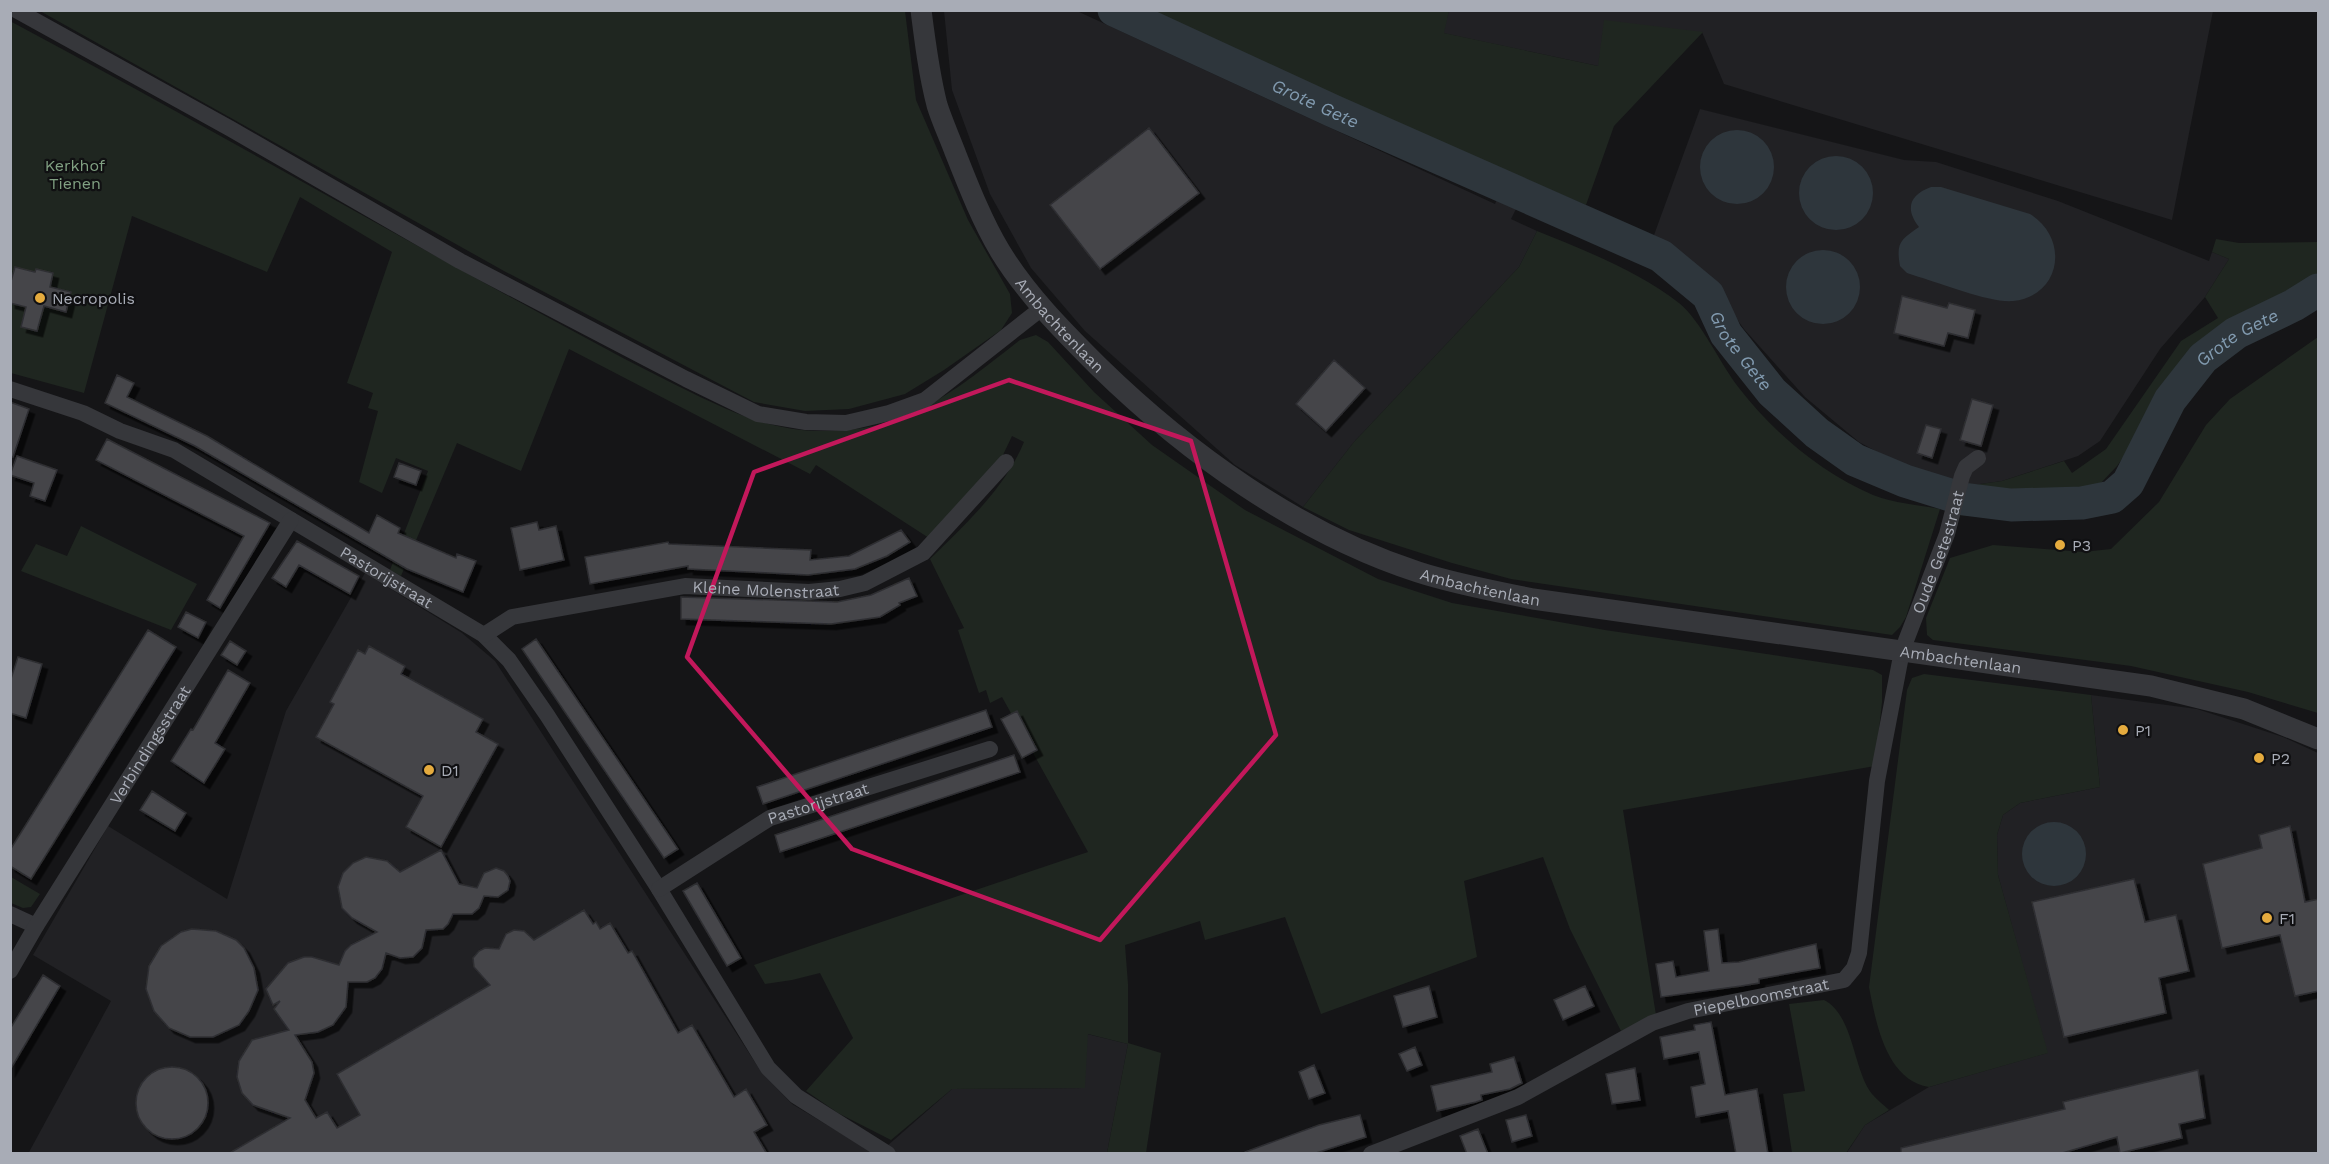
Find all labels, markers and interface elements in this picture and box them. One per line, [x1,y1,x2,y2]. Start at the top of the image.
water label: Grote Gete [1269,74,1363,132]
park label: Kerkhof Tienen [45,156,106,193]
street label: Ambachtenlaan [1012,273,1108,376]
place label: Necropolis [52,289,135,308]
marker: Necropolis [33,291,47,305]
water label: Grote Gete [2191,304,2281,370]
water label: Grote Gete [1706,307,1777,395]
street label: Oude Getestraat [1908,488,1967,616]
place label: P3 [2072,536,2091,555]
marker: P3 [2053,538,2067,552]
street label: Pastorijstraat [337,542,437,612]
street label: Ambachtenlaan [1418,564,1541,609]
street label: Kleine Molenstraat [692,577,840,602]
street label: Ambachtenlaan [1899,641,2023,677]
street label: Verbindingsstraat [105,682,194,808]
place label: P1 [2135,721,2151,740]
marker: P1 [2116,723,2130,737]
place label: P2 [2271,749,2290,768]
marker: P2 [2252,751,2266,765]
place label: D1 [441,761,459,780]
marker: D1 [422,763,436,777]
street label: Pastorijstraat [765,778,871,828]
place label: F1 [2279,909,2295,928]
marker: F1 [2260,911,2274,925]
street label: Piepelboomstraat [1691,974,1831,1019]

